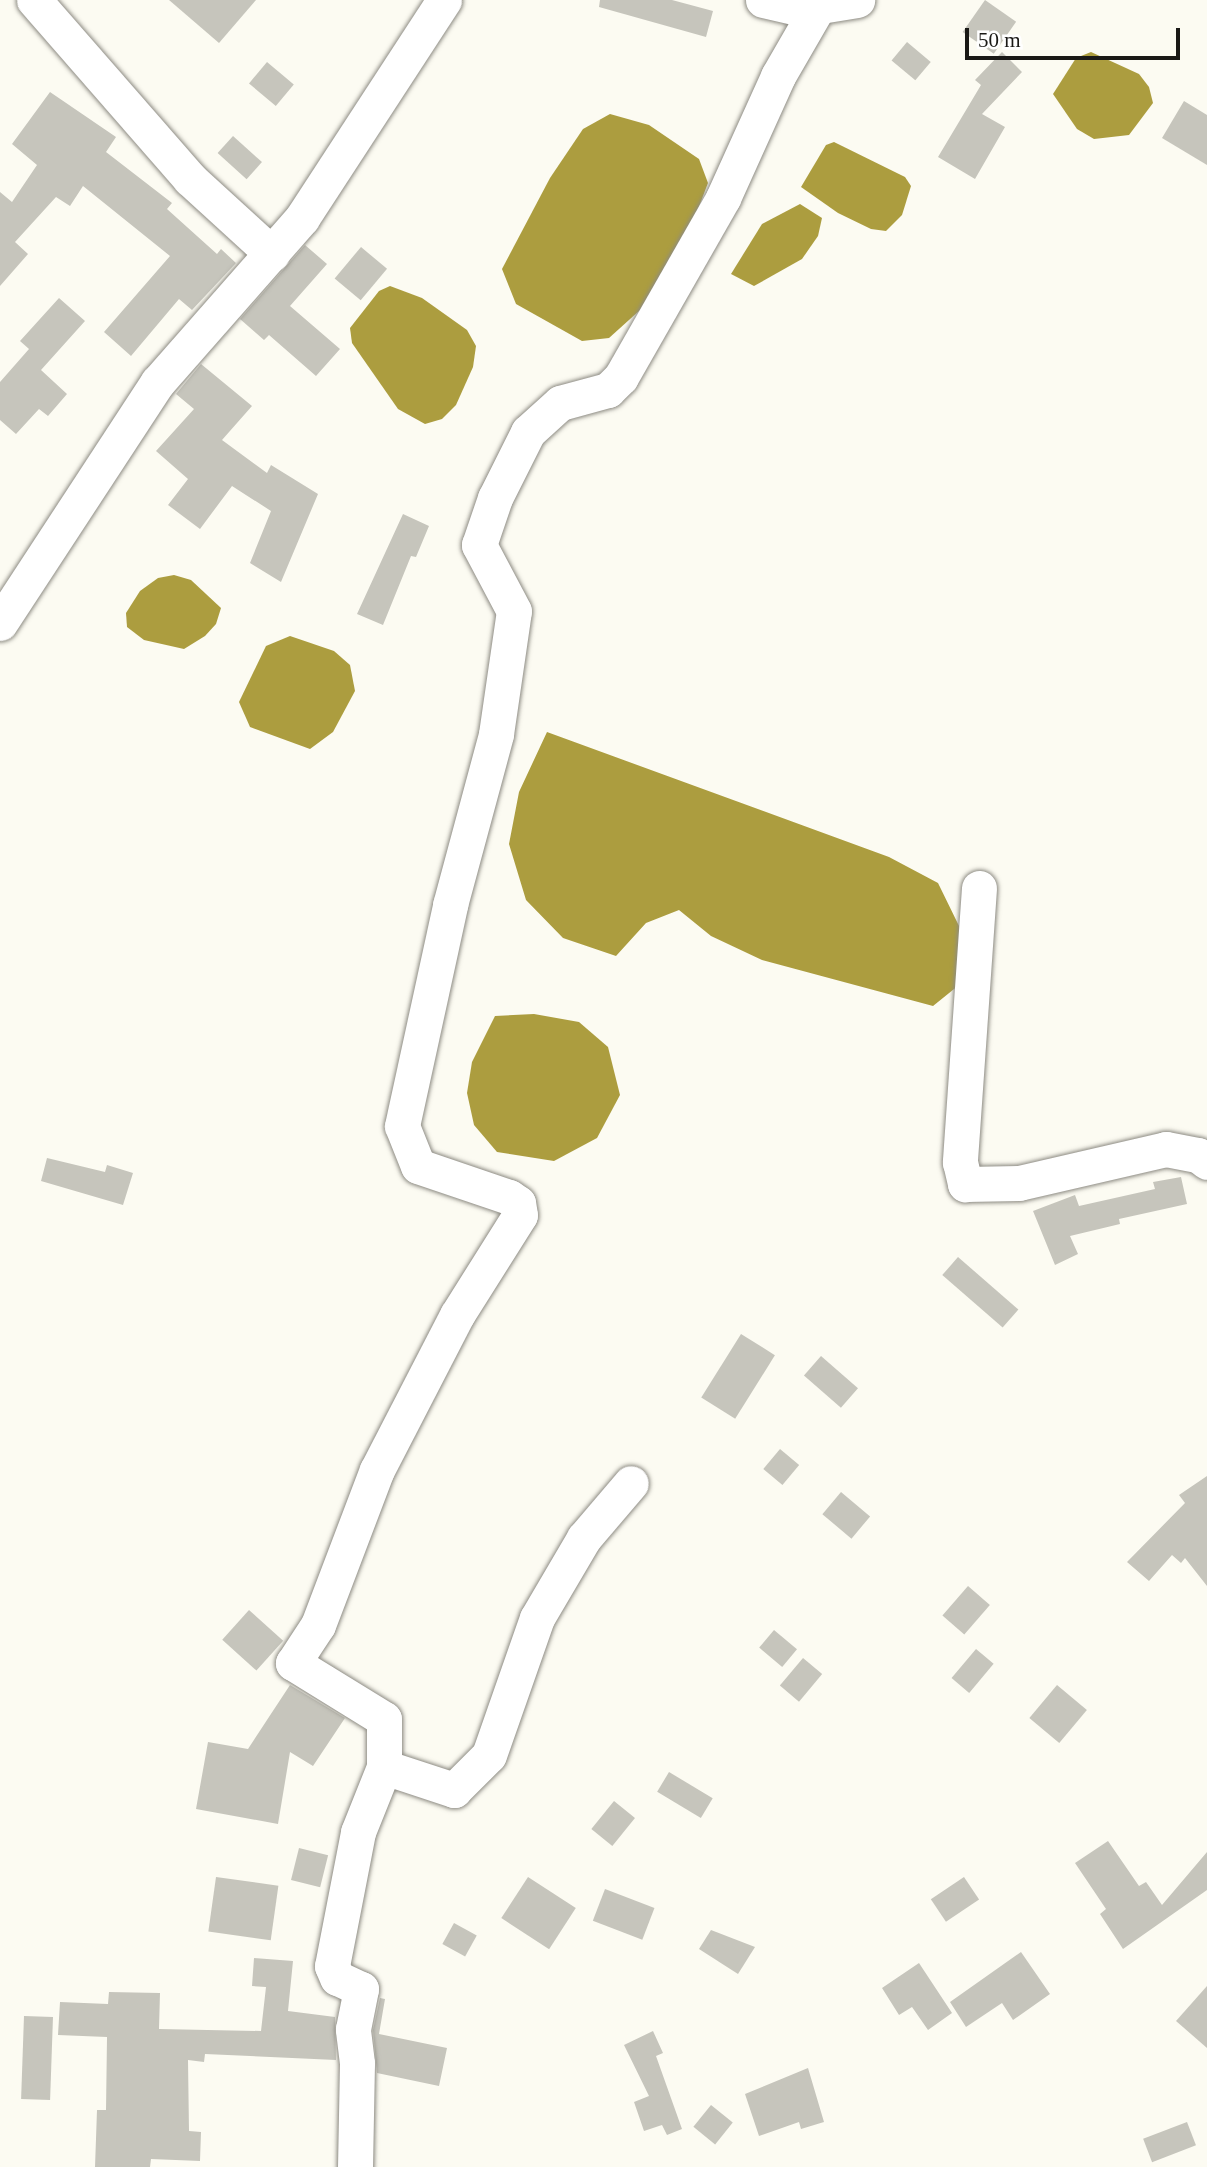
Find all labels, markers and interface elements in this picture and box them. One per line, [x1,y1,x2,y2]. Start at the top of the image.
scale bar [969,14,1184,58]
text: 50 m [978,28,1021,52]

